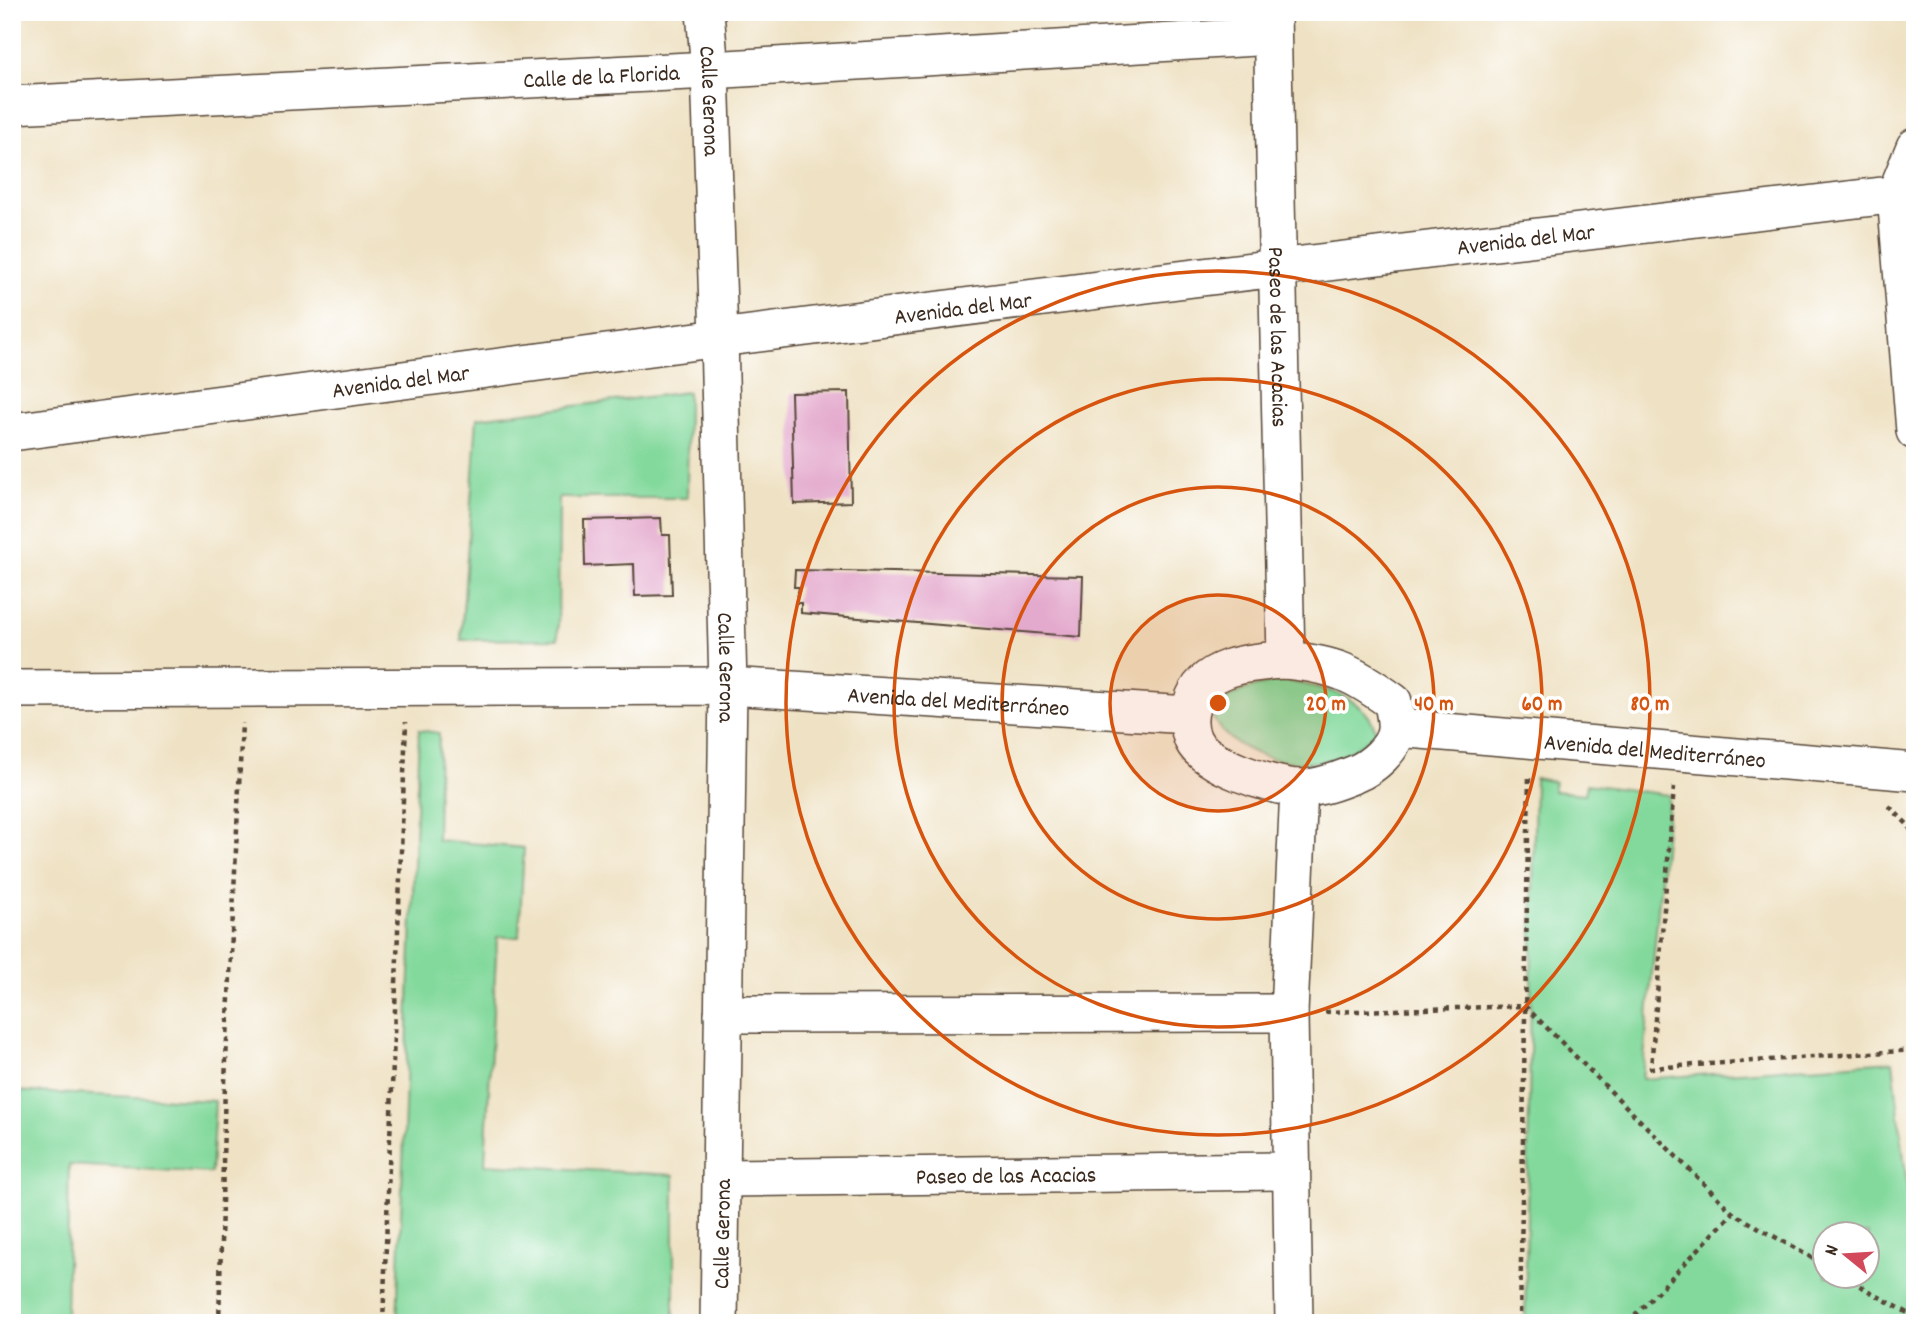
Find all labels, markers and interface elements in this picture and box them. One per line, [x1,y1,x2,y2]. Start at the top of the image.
street label: Calle Gerona [688,44,726,158]
street label: Calle de la Florida [522,58,682,99]
street label: Avenida del Mar [1455,217,1597,267]
street label: Paseo de las Acacias [1257,246,1294,428]
street label: Avenida del Mar [892,286,1035,336]
street label: Avenida del Mar [330,358,472,409]
street label: Calle Gerona [706,612,741,724]
street label: Avenida del Mediterráneo [846,681,1070,727]
centre of rings [1206,691,1230,715]
text: 20 m [1306,691,1346,721]
text: 40 m [1414,691,1454,721]
text: 60 m [1522,691,1562,721]
text: 80 m [1630,691,1670,721]
street label: Avenida del Mediterráneo [1543,728,1767,779]
street label: Paseo de las Acacias [916,1160,1097,1196]
street label: Calle Gerona [707,1177,742,1290]
north arrow [1812,1220,1882,1290]
text: N [1819,1242,1847,1259]

